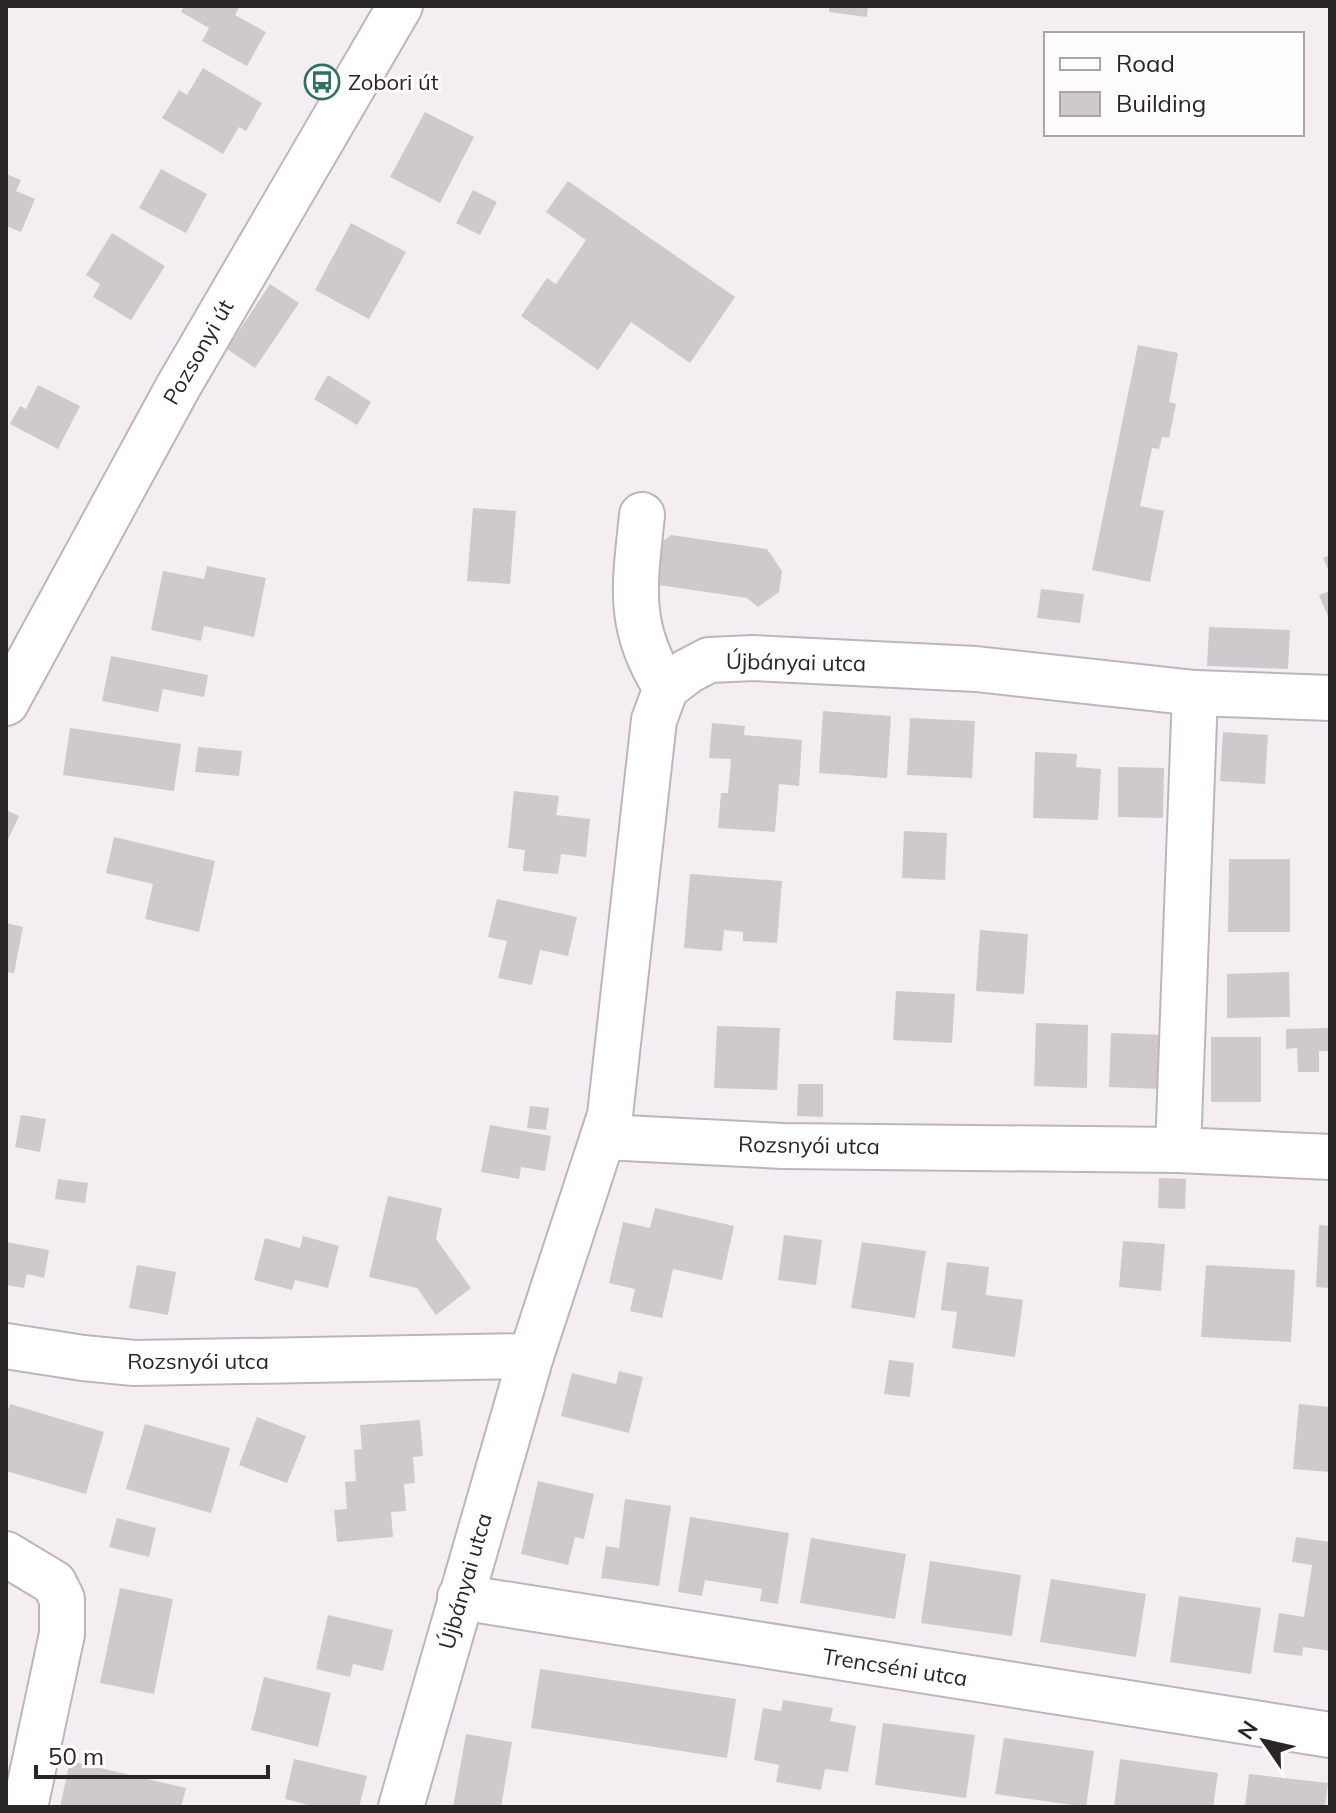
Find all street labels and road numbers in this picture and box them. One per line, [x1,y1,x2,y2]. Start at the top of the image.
street label: Pozsonyi út [157,294,239,410]
street label: Újbányai utca [726,647,866,677]
street label: Rozsnyói utca [738,1130,880,1160]
street label: Rozsnyói utca [127,1347,269,1375]
street label: Újbányai utca [432,1510,498,1652]
street label: Trencséni utca [821,1642,969,1692]

